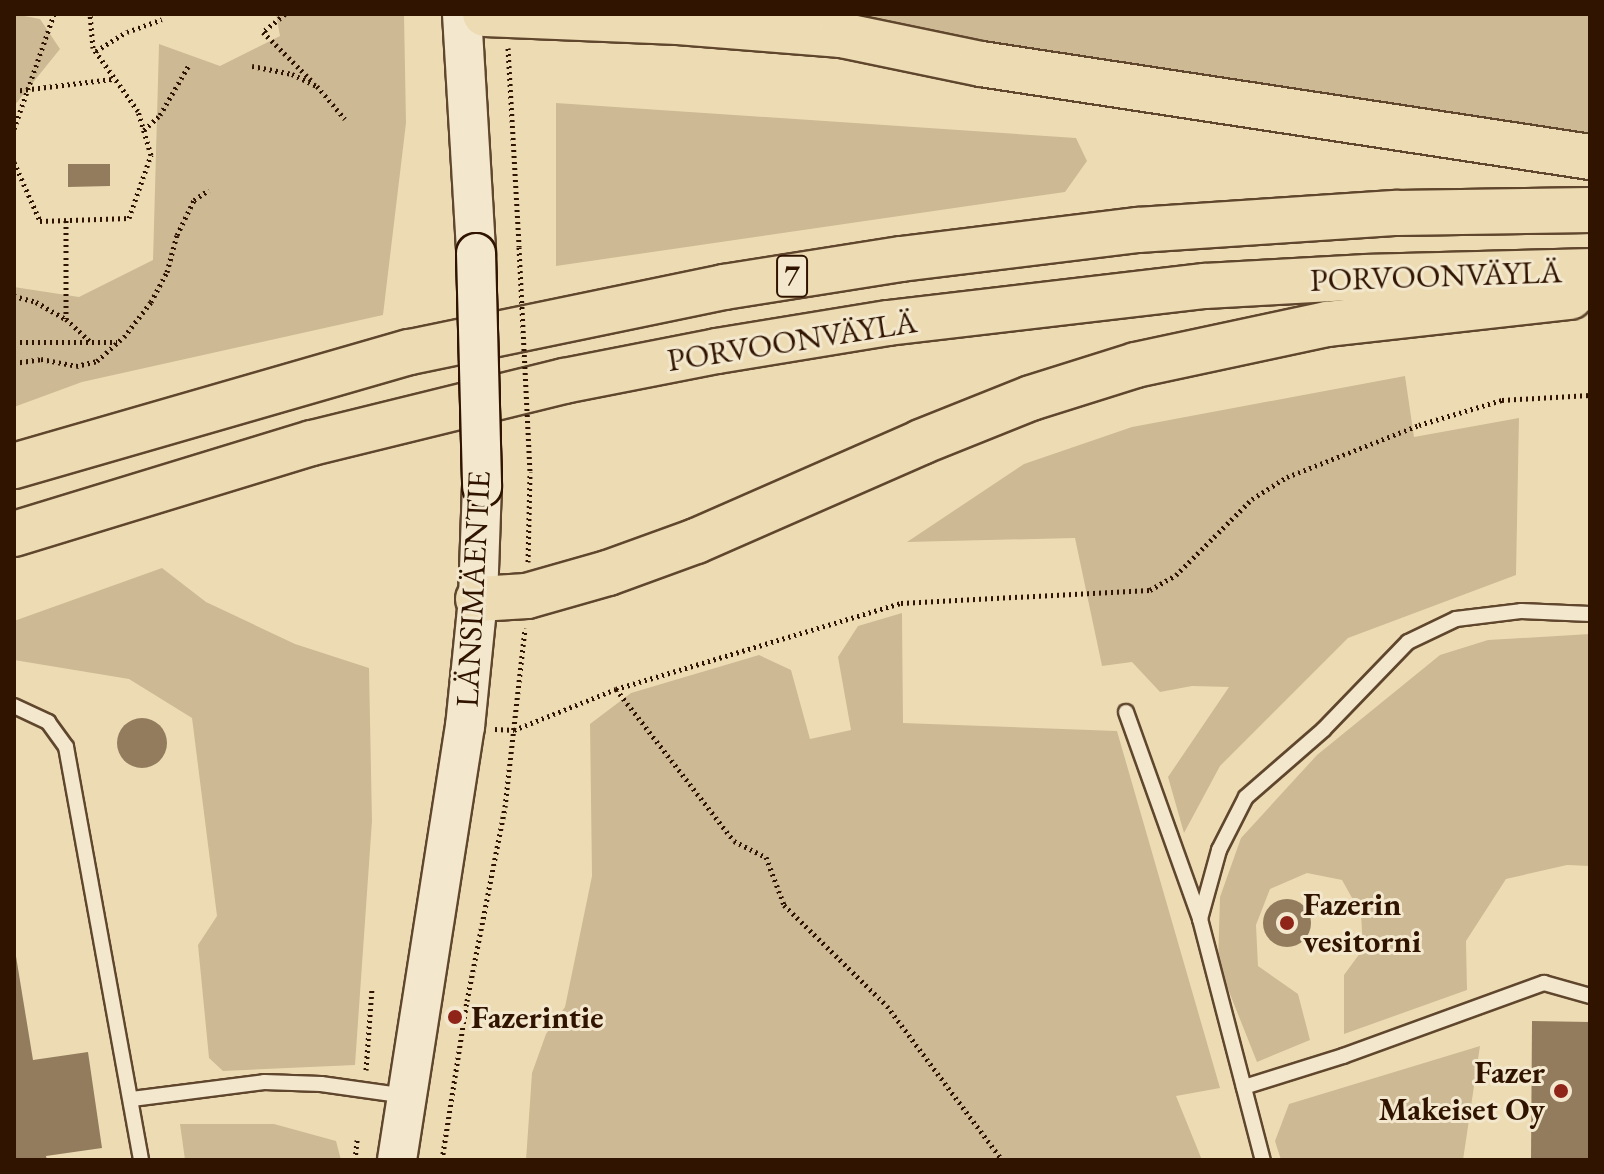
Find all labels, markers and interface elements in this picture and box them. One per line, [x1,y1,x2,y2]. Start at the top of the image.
road number: 7 [776,250,808,302]
street label: PORVOONVÄYLÄ [1309,252,1563,300]
street label: PORVOONVÄYLÄ [664,302,920,380]
street label: LÄNSIMÄENTIE [448,470,498,708]
place label: Fazerin vesitorni [1303,886,1421,961]
marker: Fazerin vesitorni [1278,914,1296,932]
place label: Fazerintie [471,998,604,1036]
marker: Fazerintie [446,1008,464,1026]
place label: Fazer Makeiset Oy [1379,1054,1545,1129]
marker: Fazer Makeiset Oy [1552,1082,1570,1100]

